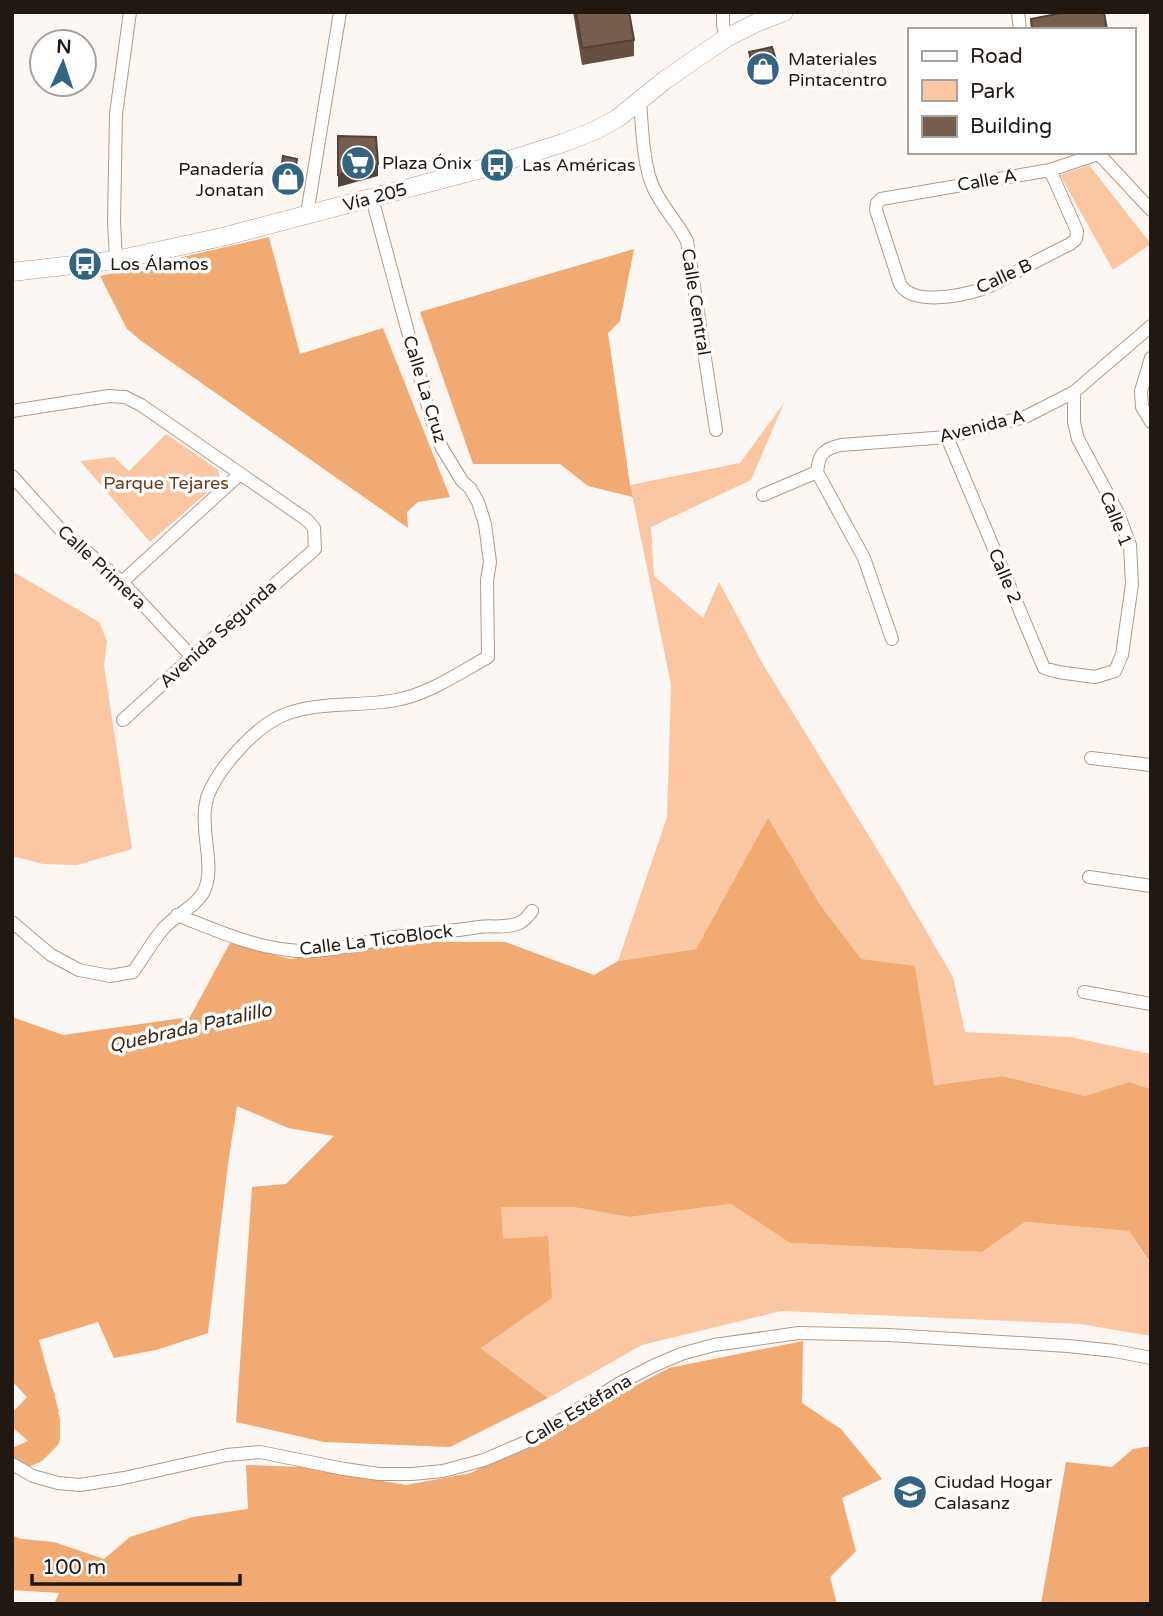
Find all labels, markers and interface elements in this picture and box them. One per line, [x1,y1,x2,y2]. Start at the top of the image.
north arrow [28,28,98,98]
legend [908,28,1135,154]
text: N [56,36,72,58]
text: Road [970,44,1023,69]
place label: Materiales Pintacentro [788,48,887,91]
shop icon: Materiales Pintacentro [744,50,782,88]
text: Park [970,79,1015,104]
text: Building [970,114,1052,139]
supermarket icon: Plaza Ónix [339,144,377,182]
bus stop icon: Las Américas [478,146,516,184]
place label: Plaza Ónix [382,152,472,174]
place label: Las Américas [522,154,636,176]
place label: Panadería Jonatan [178,158,264,201]
shop icon: Panadería Jonatan [269,160,307,198]
street label: Calle A [956,164,1018,196]
street label: Vía 205 [341,178,409,216]
bus stop icon: Los Álamos [66,245,104,283]
street label: Calle Central [677,247,715,357]
place label: Los Álamos [110,253,209,275]
street label: Calle B [973,254,1035,298]
street label: Calle La Cruz [398,333,452,445]
street label: Avenida A [937,405,1027,447]
park label: Parque Tejares [103,472,229,494]
street label: Calle 1 [1095,488,1137,550]
street label: Calle Primera [53,520,151,614]
street label: Calle 2 [984,545,1026,607]
street label: Avenida Segunda [155,576,281,692]
street label: Calle La TicoBlock [298,920,454,960]
water label: Quebrada Patalillo [107,998,275,1057]
street label: Calle Estéfana [520,1369,636,1451]
place label: Ciudad Hogar Calasanz [934,1471,1052,1514]
school or university icon: Ciudad Hogar Calasanz [891,1473,929,1511]
scale bar [32,1542,240,1586]
text: 100 m [42,1555,106,1580]

